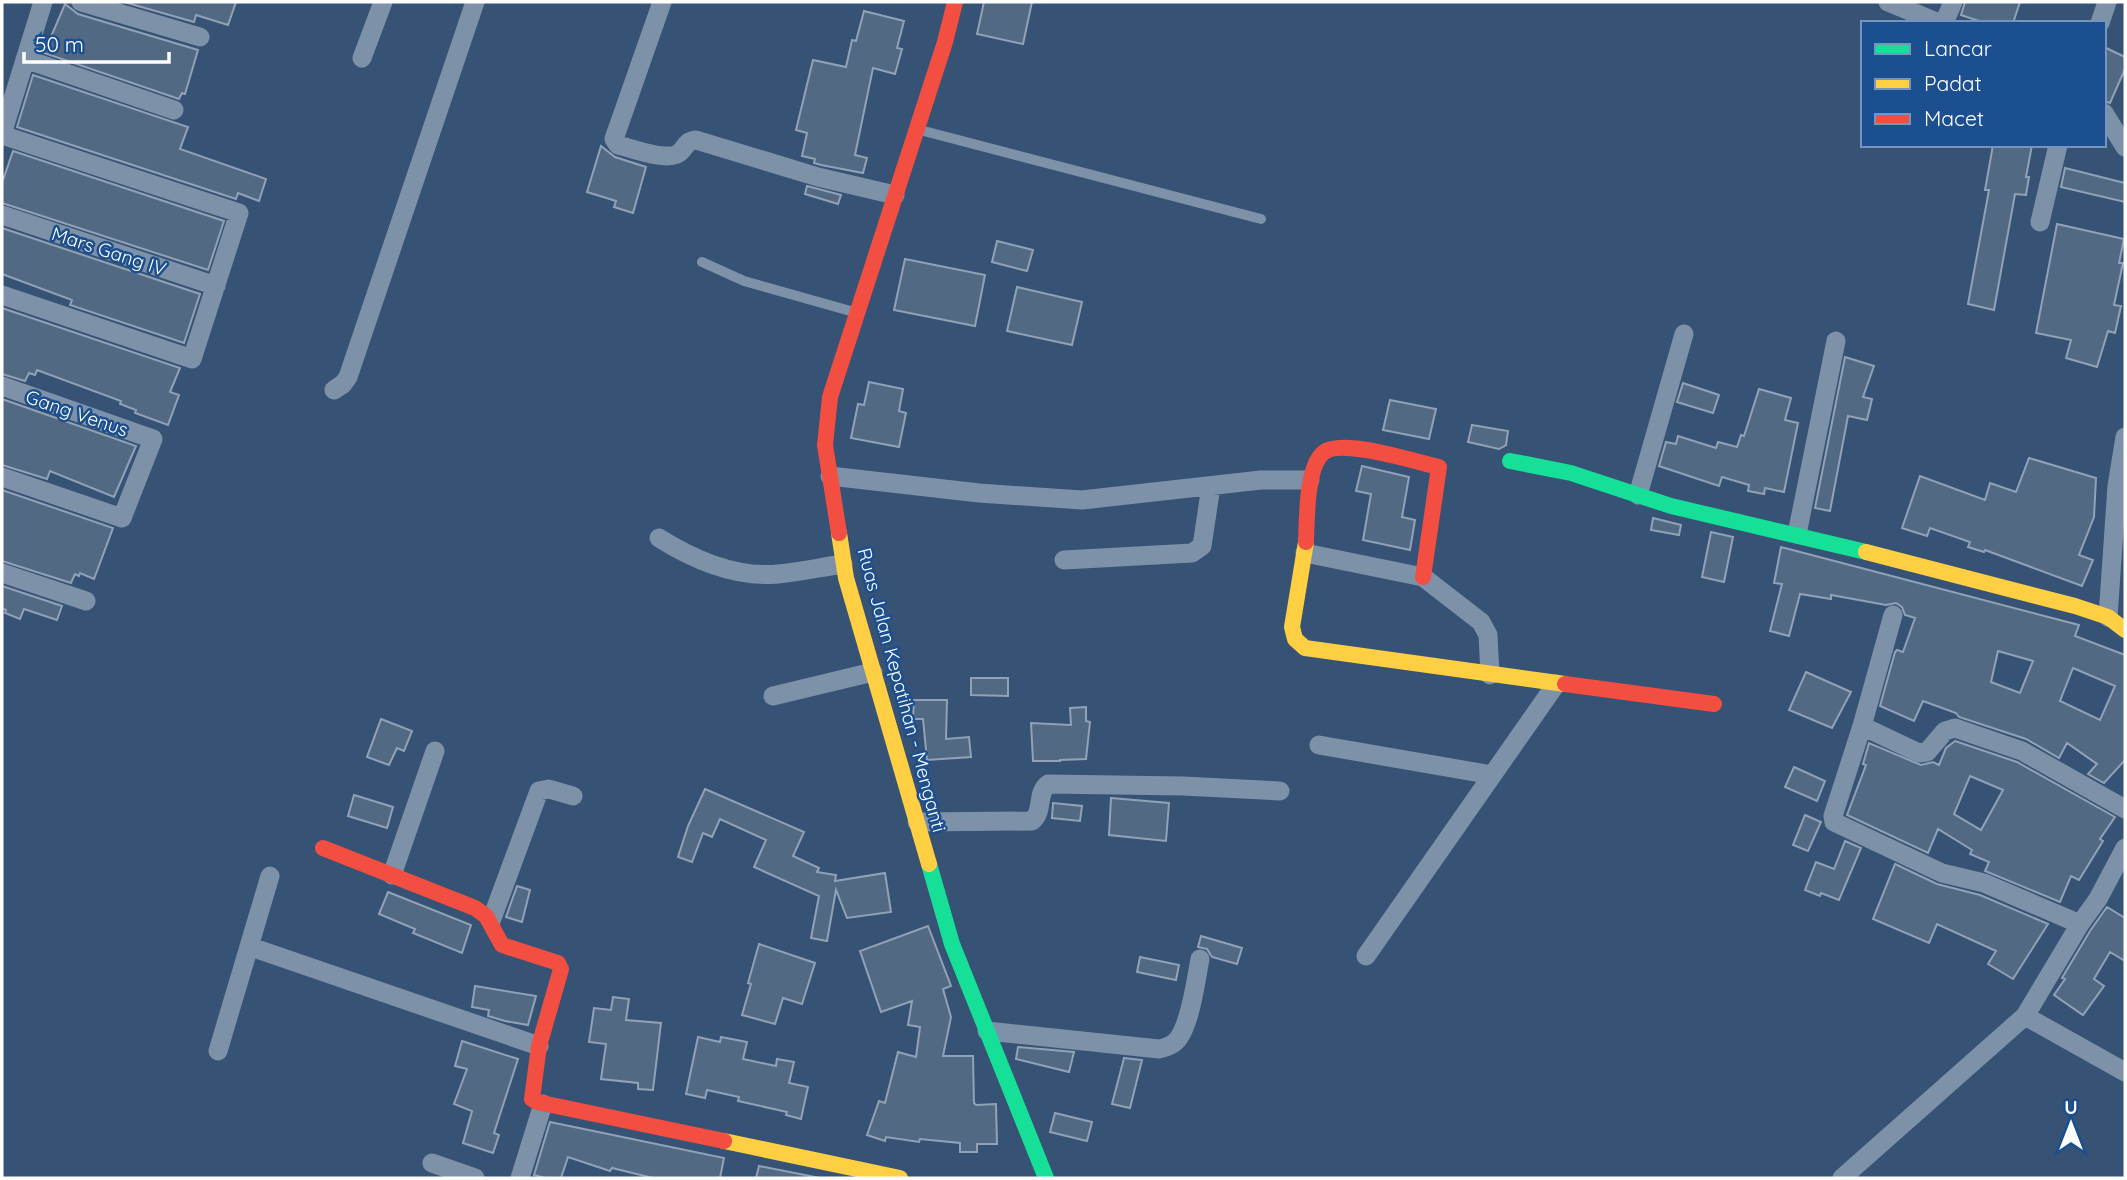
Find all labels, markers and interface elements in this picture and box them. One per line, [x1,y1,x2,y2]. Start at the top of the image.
scale bar [24,21,170,65]
legend [1861,21,2106,147]
text: 50 m [35,31,84,57]
text: Lancar [1924,35,1992,61]
text: Padat [1924,70,1982,96]
text: Macet [1924,105,1984,131]
street label: Mars Gang IV [49,221,169,281]
street label: Gang Venus [23,384,131,442]
street label: Ruas Jalan Kepatihan - Menganti [852,545,952,835]
north arrow [2036,1089,2106,1159]
text: U [2064,1095,2078,1119]

